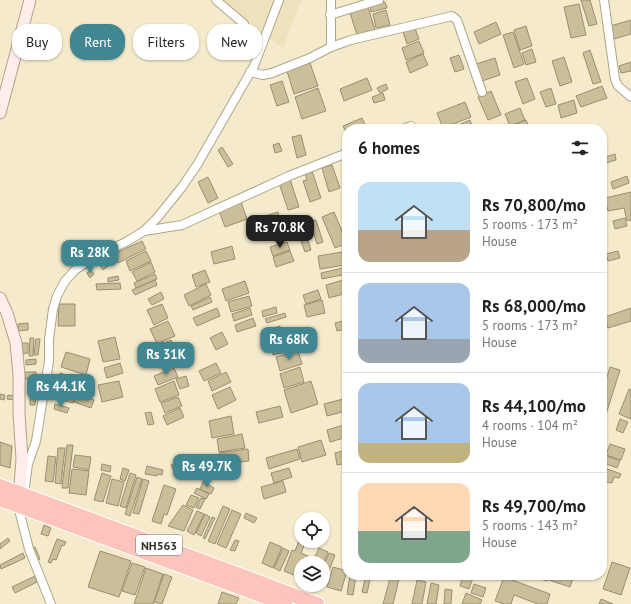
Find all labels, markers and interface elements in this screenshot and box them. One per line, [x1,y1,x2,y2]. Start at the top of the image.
chip: Buy [12,24,62,60]
chip: Rent [70,24,125,60]
chip: Filters [133,24,199,60]
chip: New [207,24,262,60]
text: 6 homes [358,137,420,159]
icon: filters [569,137,591,159]
text: Rs 70,800/mo [482,194,586,216]
icon: home [390,198,438,246]
pin: Rs 70.8K [239,215,321,249]
text: 5 rooms · 173 m² [482,216,578,233]
text: Rs 70.8K [255,219,305,236]
text: House [482,233,517,250]
pin: Rs 28K [57,240,123,274]
text: Rs 28K [70,244,110,261]
text: Rs 68,000/mo [482,295,586,317]
icon: home [390,299,438,347]
text: 5 rooms · 173 m² [482,317,578,334]
pin: Rs 68K [256,327,322,361]
text: Rs 68K [269,331,309,348]
text: House [482,334,517,351]
pin: Rs 31K [133,342,199,376]
text: Rs 31K [146,346,186,363]
pin: Rs 44.1K [20,374,102,408]
text: Rs 44.1K [36,378,86,395]
text: Rs 44,100/mo [482,395,586,417]
icon: home [390,399,438,447]
text: 4 rooms · 104 m² [482,417,578,434]
text: House [482,434,517,451]
pin: Rs 49.7K [166,454,248,488]
text: Rs 49.7K [182,458,232,475]
text: Rs 49,700/mo [482,495,586,517]
icon: home [390,499,438,547]
map controls [294,512,330,592]
button: locate [294,512,330,548]
text: 5 rooms · 143 m² [482,517,578,534]
text: House [482,534,517,551]
road number: NH563 [136,535,182,555]
button: layers [294,556,330,592]

